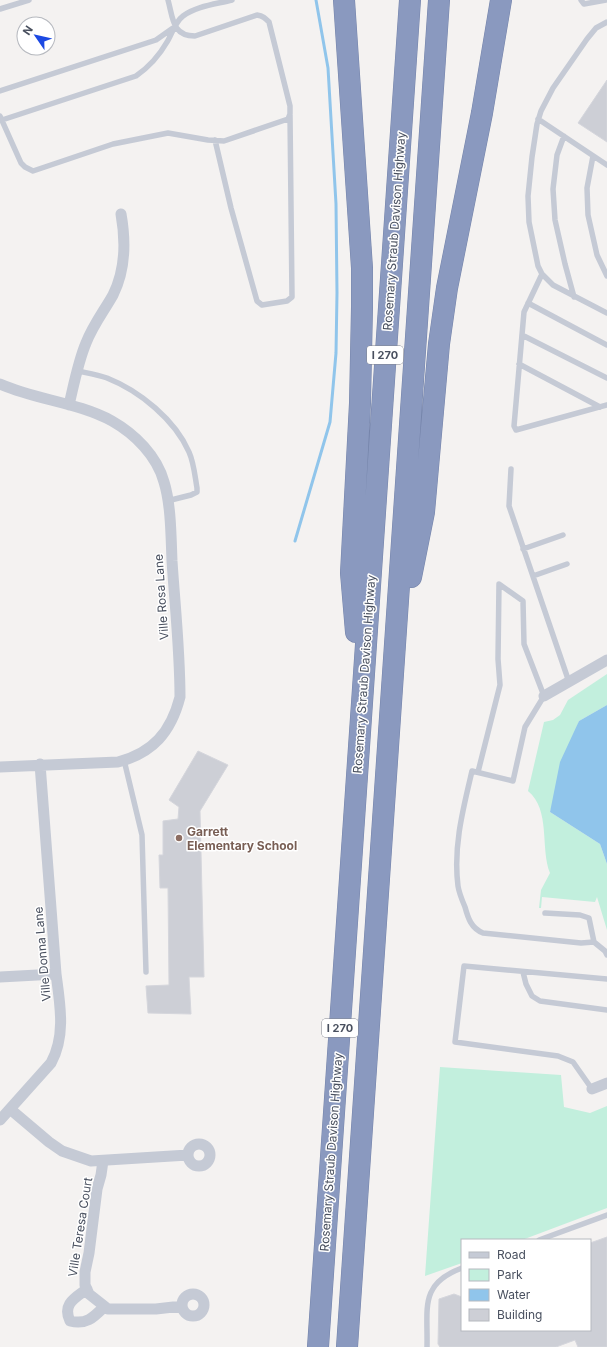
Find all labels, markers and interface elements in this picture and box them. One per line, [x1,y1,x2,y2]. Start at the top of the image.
north arrow [16,16,56,56]
text: N [20,23,36,38]
street label: Rosemary Straub Davison Highway [380,131,408,331]
road number: I 270 [367,346,403,364]
street label: Ville Rosa Lane [151,553,171,641]
street label: Rosemary Straub Davison Highway [350,574,378,774]
place label: Garrett Elementary School [187,824,297,853]
marker: Garrett Elementary School [174,833,184,843]
street label: Ville Donna Lane [30,906,54,1002]
road number: I 270 [322,1019,358,1037]
street label: Rosemary Straub Davison Highway [317,1052,345,1252]
street label: Ville Teresa Court [65,1176,95,1278]
legend [461,1239,591,1331]
text: Road [497,1247,526,1262]
text: Park [497,1267,523,1282]
text: Water [497,1287,531,1302]
text: Building [497,1307,542,1322]

